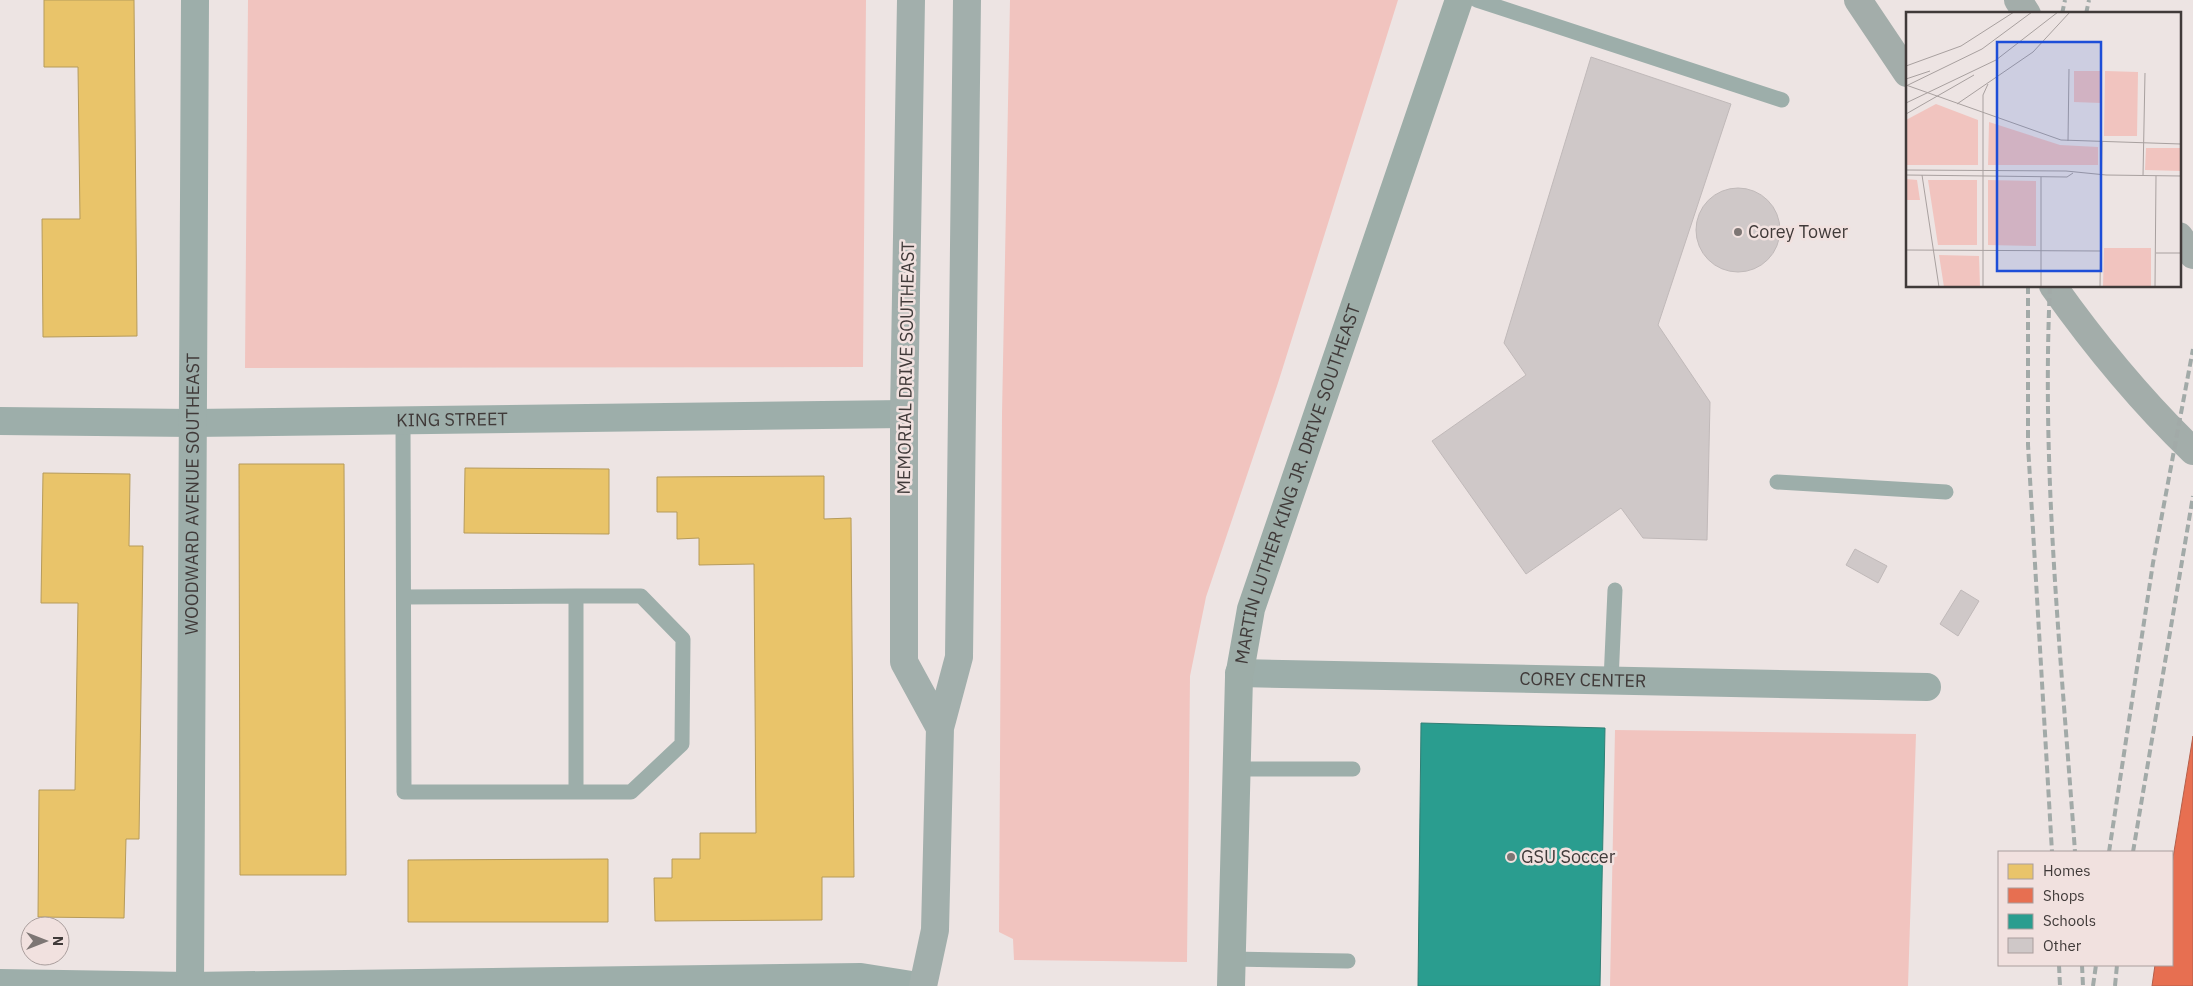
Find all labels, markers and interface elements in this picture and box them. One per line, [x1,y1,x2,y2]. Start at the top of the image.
inset map [1906,12,2180,288]
place label: Corey Tower [1748,220,1849,243]
marker: Corey Tower [1732,226,1744,238]
street label: MEMORIAL DRIVE SOUTHEAST [892,241,919,495]
street label: MARTIN LUTHER KING JR. DRIVE SOUTHEAST [1229,301,1365,666]
street label: WOODWARD AVENUE SOUTHEAST [180,353,204,635]
street label: KING STREET [396,407,508,431]
street label: COREY CENTER [1519,667,1647,692]
place label: GSU Soccer [1521,845,1616,868]
marker: GSU Soccer [1505,851,1517,863]
legend [1998,851,2173,966]
text: Homes [2043,861,2091,880]
text: Shops [2043,886,2085,905]
text: Schools [2043,911,2096,930]
north arrow [20,916,70,966]
text: N [49,936,67,946]
text: Other [2043,936,2082,955]

